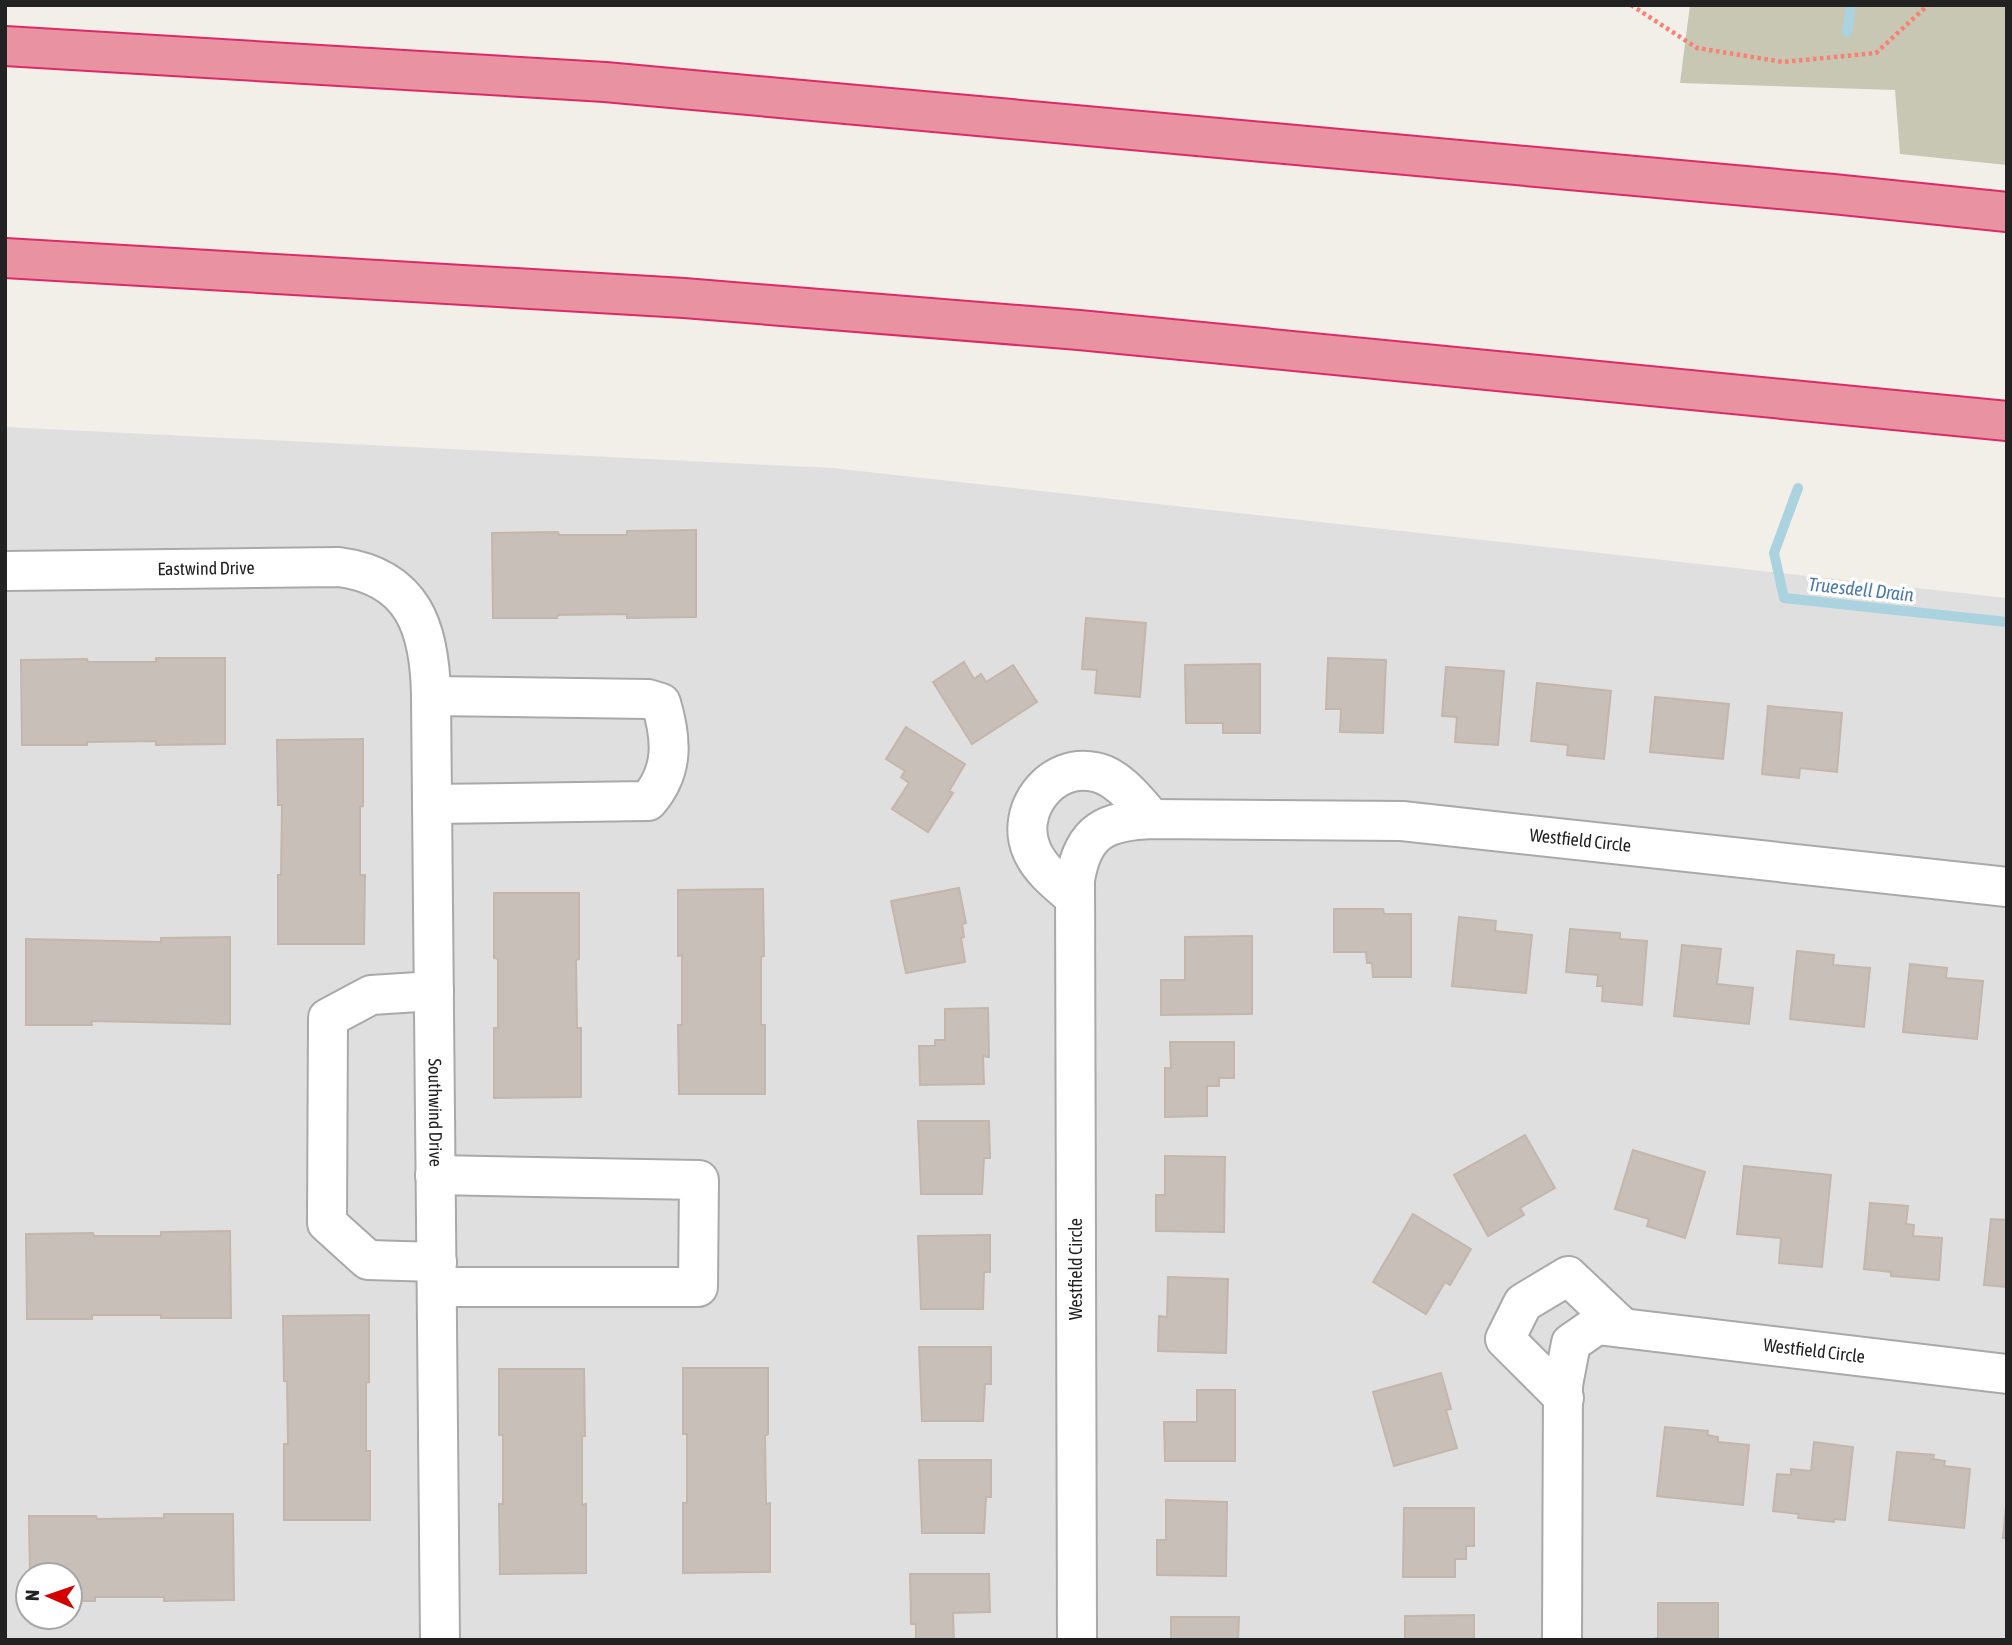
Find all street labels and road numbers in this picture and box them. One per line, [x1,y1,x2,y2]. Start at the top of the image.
street label: Eastwind Drive [157,557,255,579]
street label: Westfield Circle [1528,824,1632,856]
street label: Southwind Drive [424,1058,446,1167]
street label: Westfield Circle [1065,1218,1086,1320]
street label: Westfield Circle [1762,1334,1866,1367]

